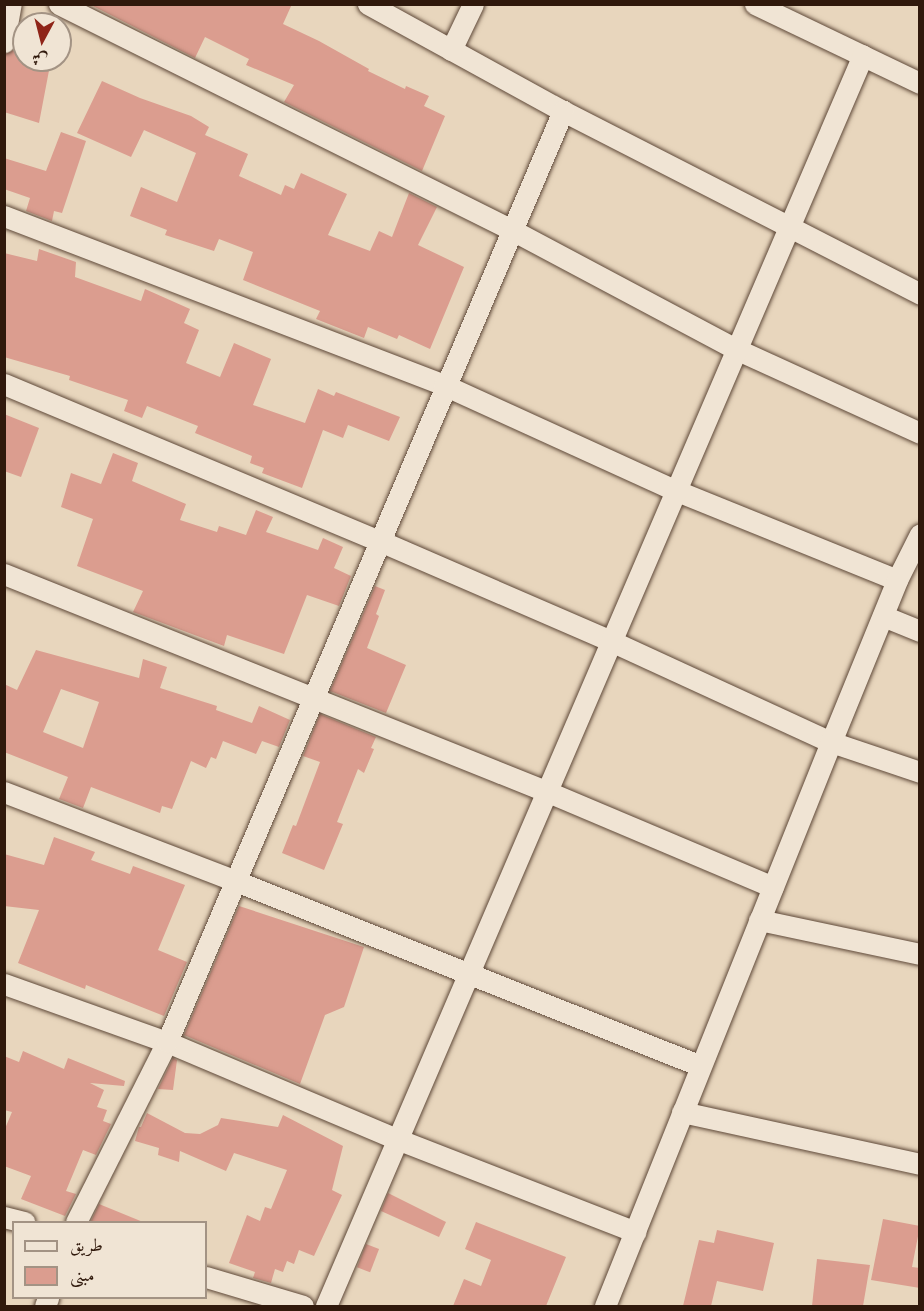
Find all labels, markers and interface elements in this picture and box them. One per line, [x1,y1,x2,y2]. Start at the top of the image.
north arrow [12,12,72,72]
text: ش [31,46,49,70]
legend [12,1221,207,1299]
text: طريق [70,1234,103,1259]
text: مبنى [70,1264,95,1289]

